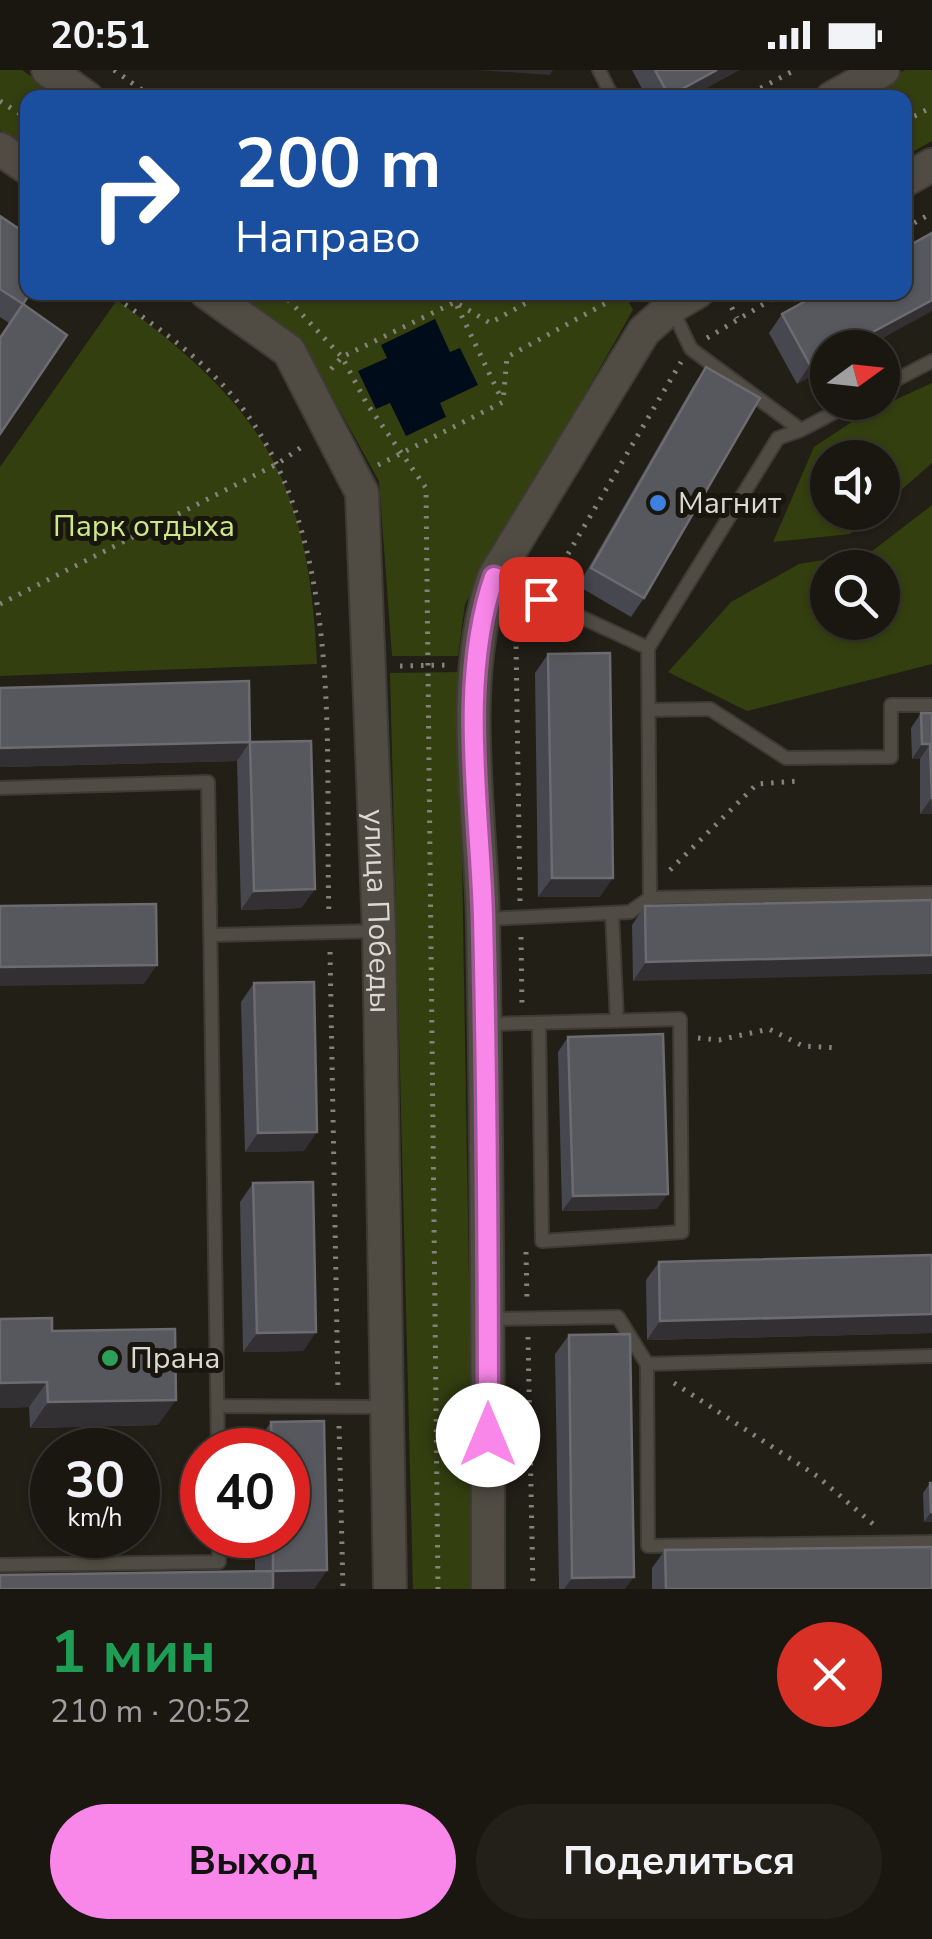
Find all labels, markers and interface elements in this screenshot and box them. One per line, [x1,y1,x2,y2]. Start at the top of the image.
text: 20:51 [50,10,151,61]
text: 200 m [235,116,441,212]
icon: right [70,130,200,260]
text: Направо [235,207,421,268]
north arrow [810,330,900,420]
map controls [810,330,900,640]
button: sound [810,440,900,530]
place label: Магнит [678,483,782,524]
marker: Магнит [647,492,669,514]
park label: Парк отдыха [53,506,235,547]
button: search [810,550,900,640]
pin [499,557,584,642]
icon: arrive [514,572,569,627]
street label: улица Победы [354,808,401,1014]
place label: Прана [130,1338,220,1379]
marker: Прана [99,1347,121,1369]
position arrow [436,1383,540,1487]
speed limit sign: 40 [180,1428,310,1558]
text: 30 [65,1446,125,1515]
text: km/h [67,1501,123,1535]
text: 1 мин [50,1611,216,1693]
button: close [777,1622,882,1727]
text: 210 m · 20:52 [50,1690,251,1733]
button: Выход [50,1804,456,1919]
button: Поделиться [476,1804,882,1919]

